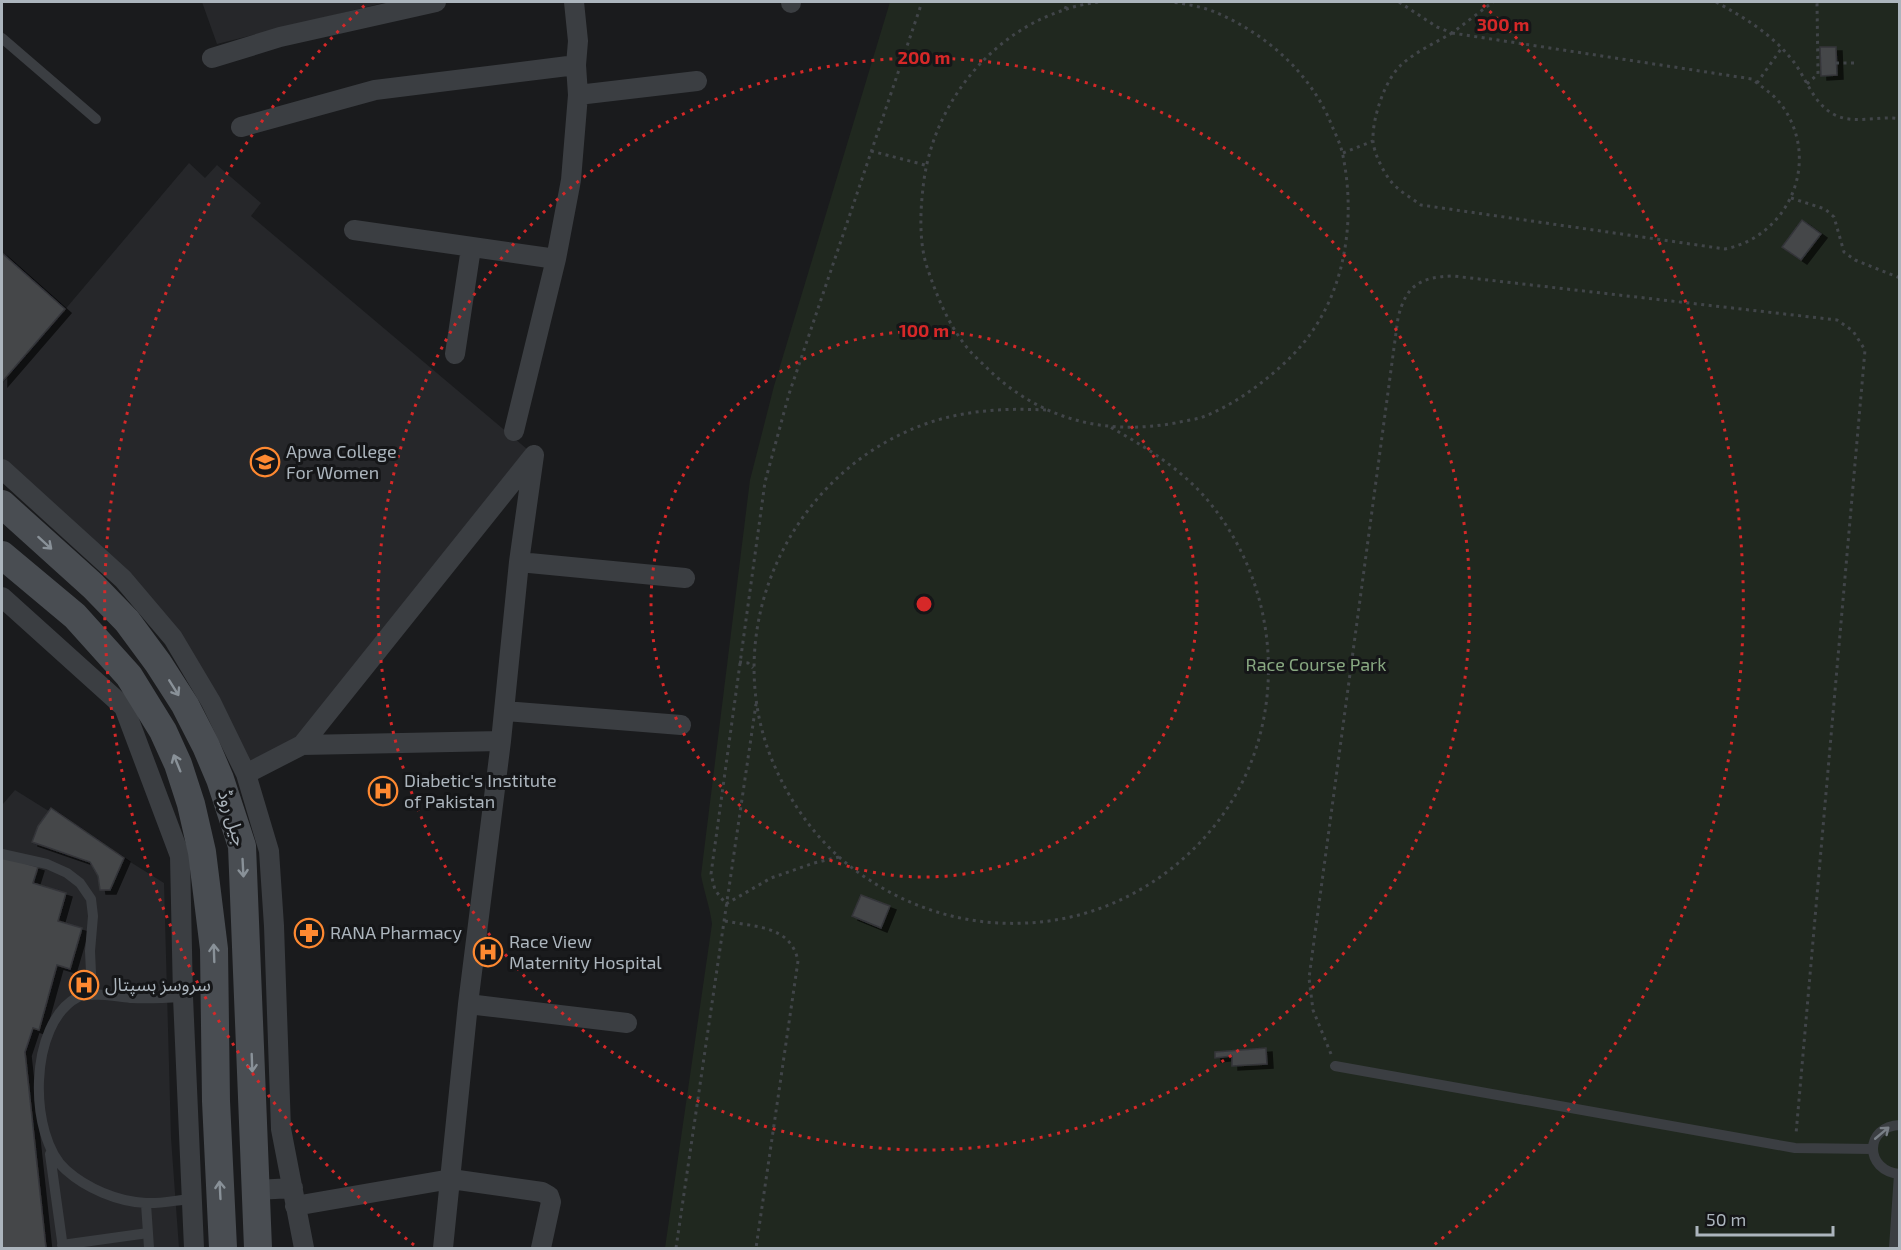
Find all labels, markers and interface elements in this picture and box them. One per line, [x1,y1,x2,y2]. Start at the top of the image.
text: 300 m [1477,13,1529,35]
text: 200 m [898,46,950,68]
text: 100 m [899,319,949,341]
place label: Apwa College For Women [286,440,397,483]
school or university icon: Apwa College For Women [249,446,281,478]
one-way arrow [37,536,52,550]
centre of rings [914,594,934,614]
park label: Race Course Park [1246,653,1386,675]
one-way arrow [169,679,181,696]
one-way arrow [171,754,182,772]
place label: Diabetic's Institute of Pakistan [404,769,557,812]
hospital icon: Diabetic's Institute of Pakistan [367,775,399,807]
street label: جیل روڈ [213,787,252,849]
one-way arrow [238,858,249,878]
pharmacy icon: RANA Pharmacy [293,917,325,949]
place label: RANA Pharmacy [330,921,462,943]
place label: Race View Maternity Hospital [509,930,662,973]
hospital icon: Race View Maternity Hospital [472,936,504,968]
one-way arrow [208,944,219,964]
hospital icon: سروسز ہسپتال [68,969,100,1001]
place label: سروسز ہسپتال [105,973,211,996]
one-way arrow [246,1053,257,1073]
one-way arrow [1874,1126,1890,1140]
one-way arrow [215,1181,226,1201]
scale bar [1697,1199,1834,1237]
text: 50 m [1706,1208,1746,1230]

